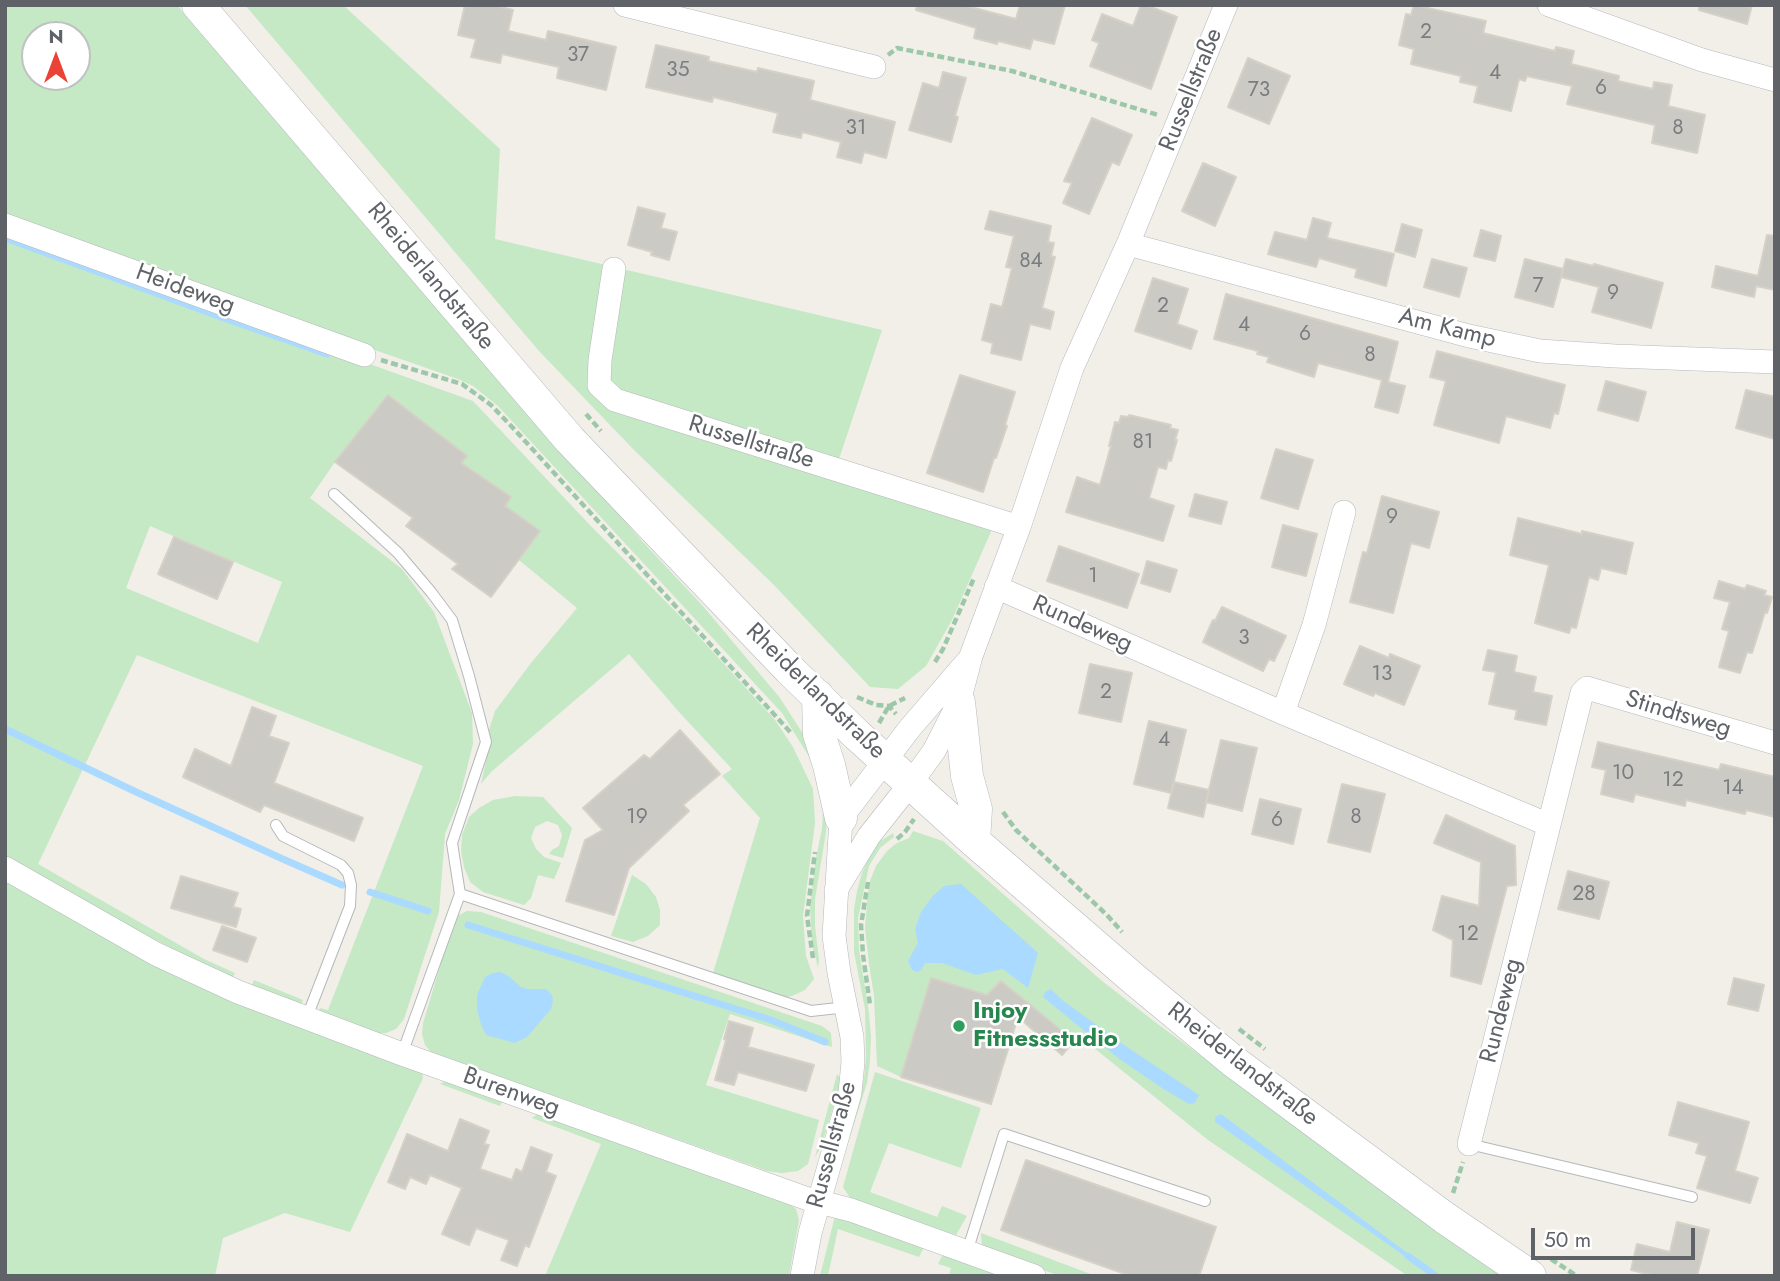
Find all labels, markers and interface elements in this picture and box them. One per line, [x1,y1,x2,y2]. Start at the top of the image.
house number: 2 [1420,20,1432,46]
north arrow [21,21,91,91]
text: N [48,23,64,50]
street label: Russellstraße [1154,24,1230,156]
house number: 37 [567,43,589,69]
house number: 35 [666,58,690,84]
house number: 4 [1489,61,1501,87]
house number: 6 [1595,76,1607,102]
house number: 73 [1248,78,1270,104]
house number: 31 [846,116,866,142]
house number: 8 [1672,116,1684,142]
street label: Rheiderlandstraße [360,198,500,356]
house number: 84 [1019,249,1043,275]
street label: Heideweg [131,259,239,321]
house number: 7 [1532,274,1544,300]
house number: 9 [1607,281,1619,307]
house number: 2 [1157,294,1169,320]
street label: Am Kamp [1395,303,1499,355]
house number: 4 [1238,313,1250,339]
house number: 6 [1299,322,1311,348]
house number: 8 [1364,343,1376,369]
street label: Russellstraße [685,410,817,476]
house number: 81 [1133,430,1153,456]
house number: 9 [1386,505,1398,531]
house number: 1 [1088,564,1098,590]
street label: Rundeweg [1028,590,1136,660]
street label: Rheiderlandstraße [739,618,891,766]
house number: 3 [1238,626,1250,652]
house number: 13 [1372,662,1392,688]
house number: 2 [1100,680,1112,706]
street label: Stindtsweg [1622,685,1734,745]
house number: 4 [1158,728,1170,754]
house number: 10 [1612,761,1634,787]
house number: 12 [1662,768,1684,794]
house number: 14 [1722,776,1744,802]
house number: 19 [626,805,648,831]
house number: 8 [1350,805,1362,831]
house number: 6 [1271,808,1283,834]
house number: 28 [1572,882,1596,908]
house number: 12 [1457,922,1479,948]
street label: Rundeweg [1475,956,1529,1066]
street label: Rheiderlandstraße [1161,997,1323,1133]
place label: Injoy Fitnessstudio [973,998,1118,1054]
marker: Injoy Fitnessstudio [951,1018,967,1034]
street label: Burenweg [459,1062,563,1124]
street label: Russellstraße [802,1079,864,1211]
scale bar [1535,1214,1700,1258]
text: 50 m [1544,1225,1591,1255]

